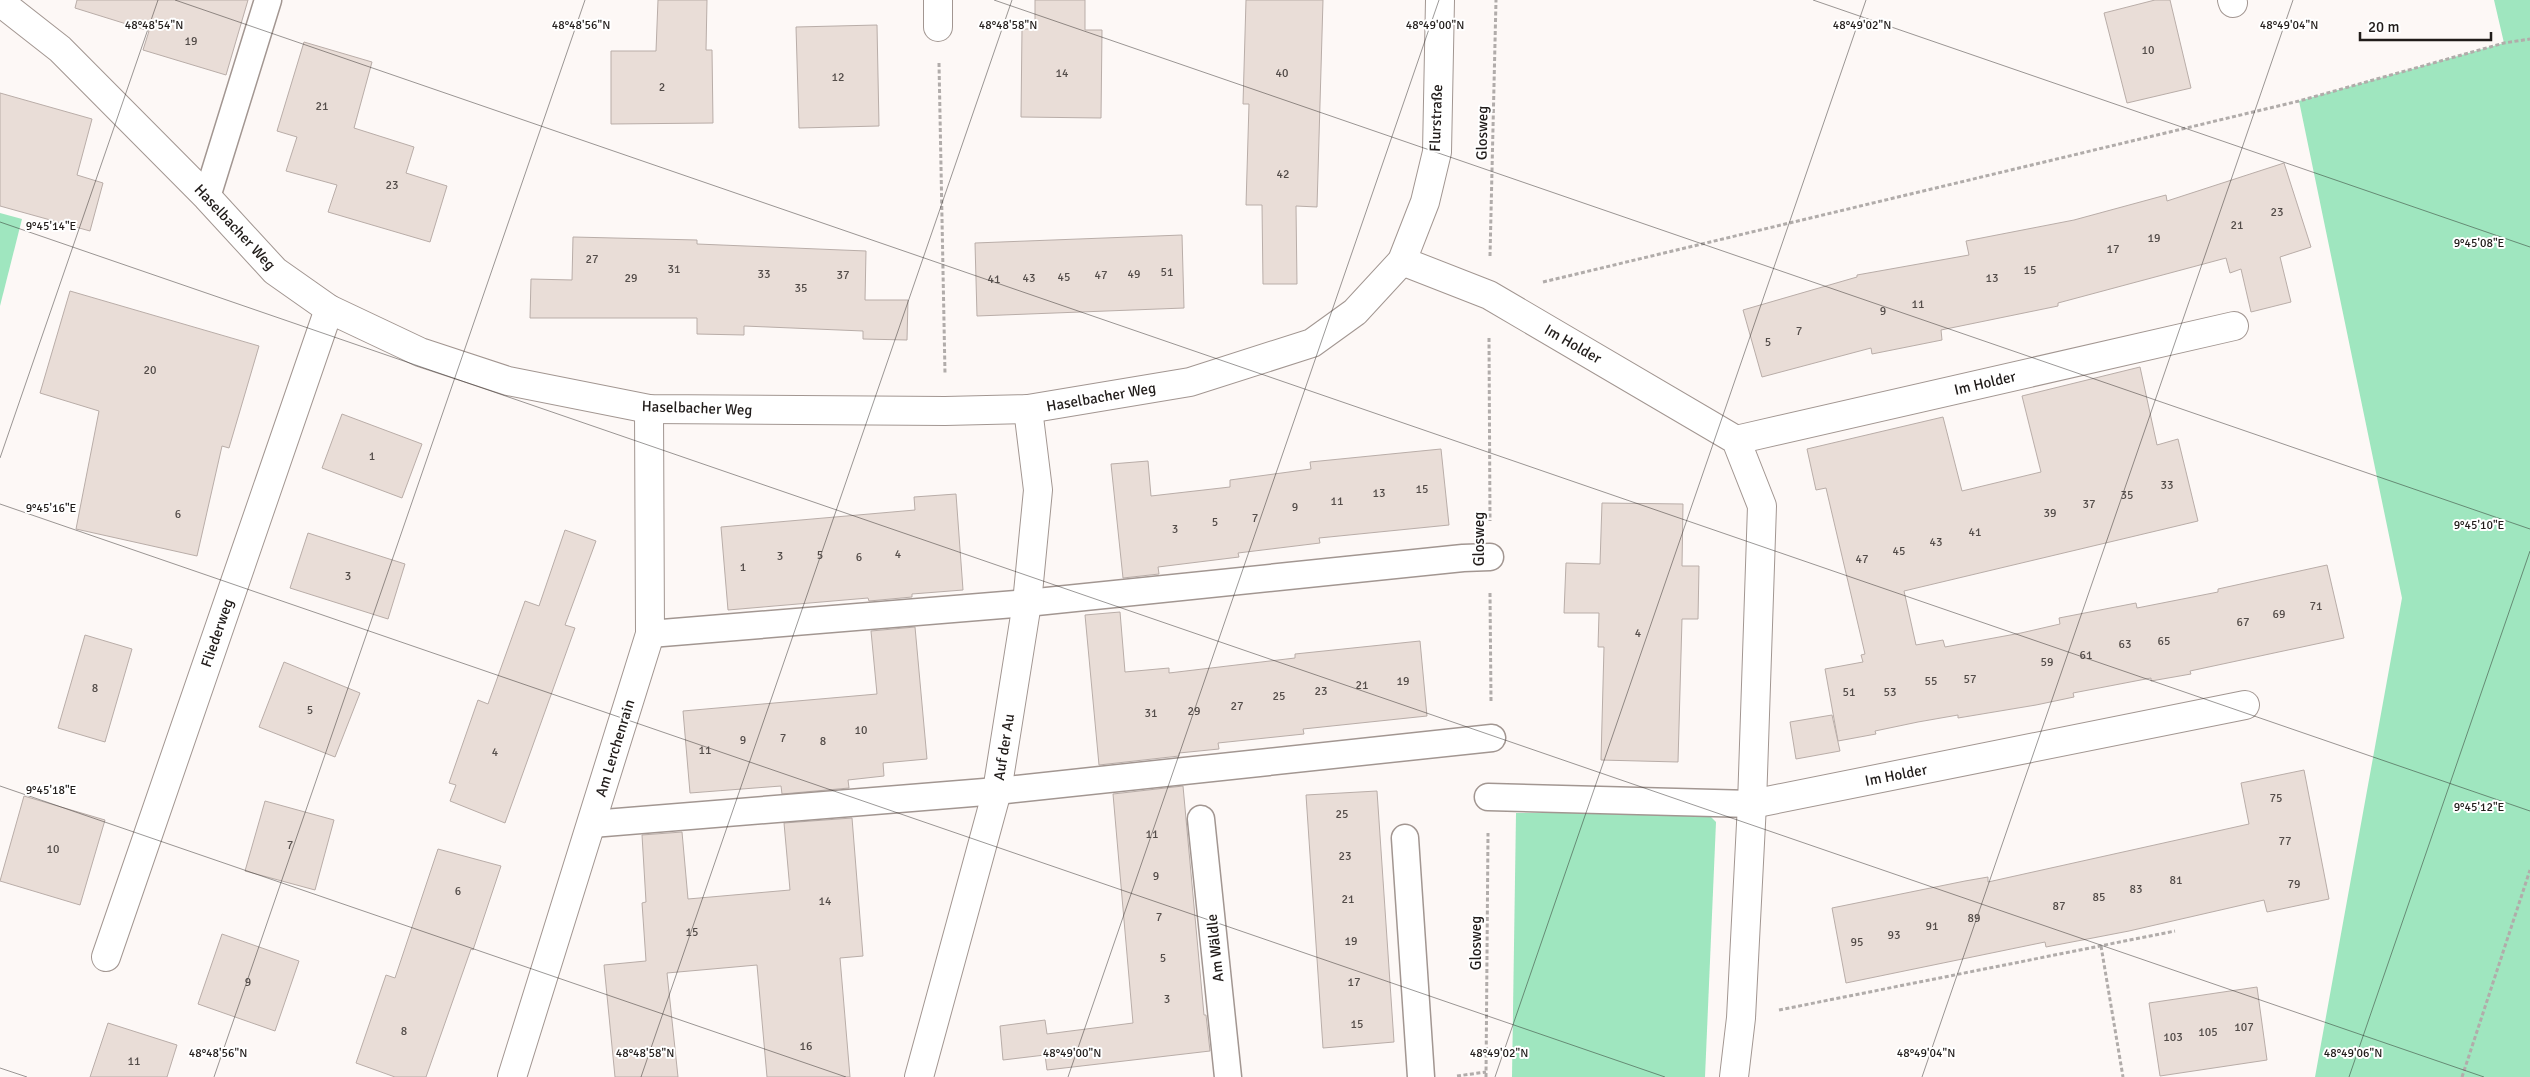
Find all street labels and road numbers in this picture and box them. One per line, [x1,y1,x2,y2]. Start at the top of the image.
street label: Flurstraße [1426,84,1446,152]
street label: Glosweg [1473,106,1491,160]
street label: Haselbacher Weg [191,180,279,274]
street label: Im Holder [1541,320,1605,368]
street label: Im Holder [1952,367,2018,399]
street label: Haselbacher Weg [1045,379,1157,415]
street label: Haselbacher Weg [641,397,753,419]
street label: Glosweg [1470,512,1488,566]
street label: Fliederweg [197,596,237,670]
street label: Am Lerchenrain [592,697,638,799]
street label: Auf der Au [990,712,1018,782]
street label: Im Holder [1863,760,1929,790]
street label: Am Wäldle [1202,913,1228,983]
street label: Glosweg [1467,916,1485,970]

